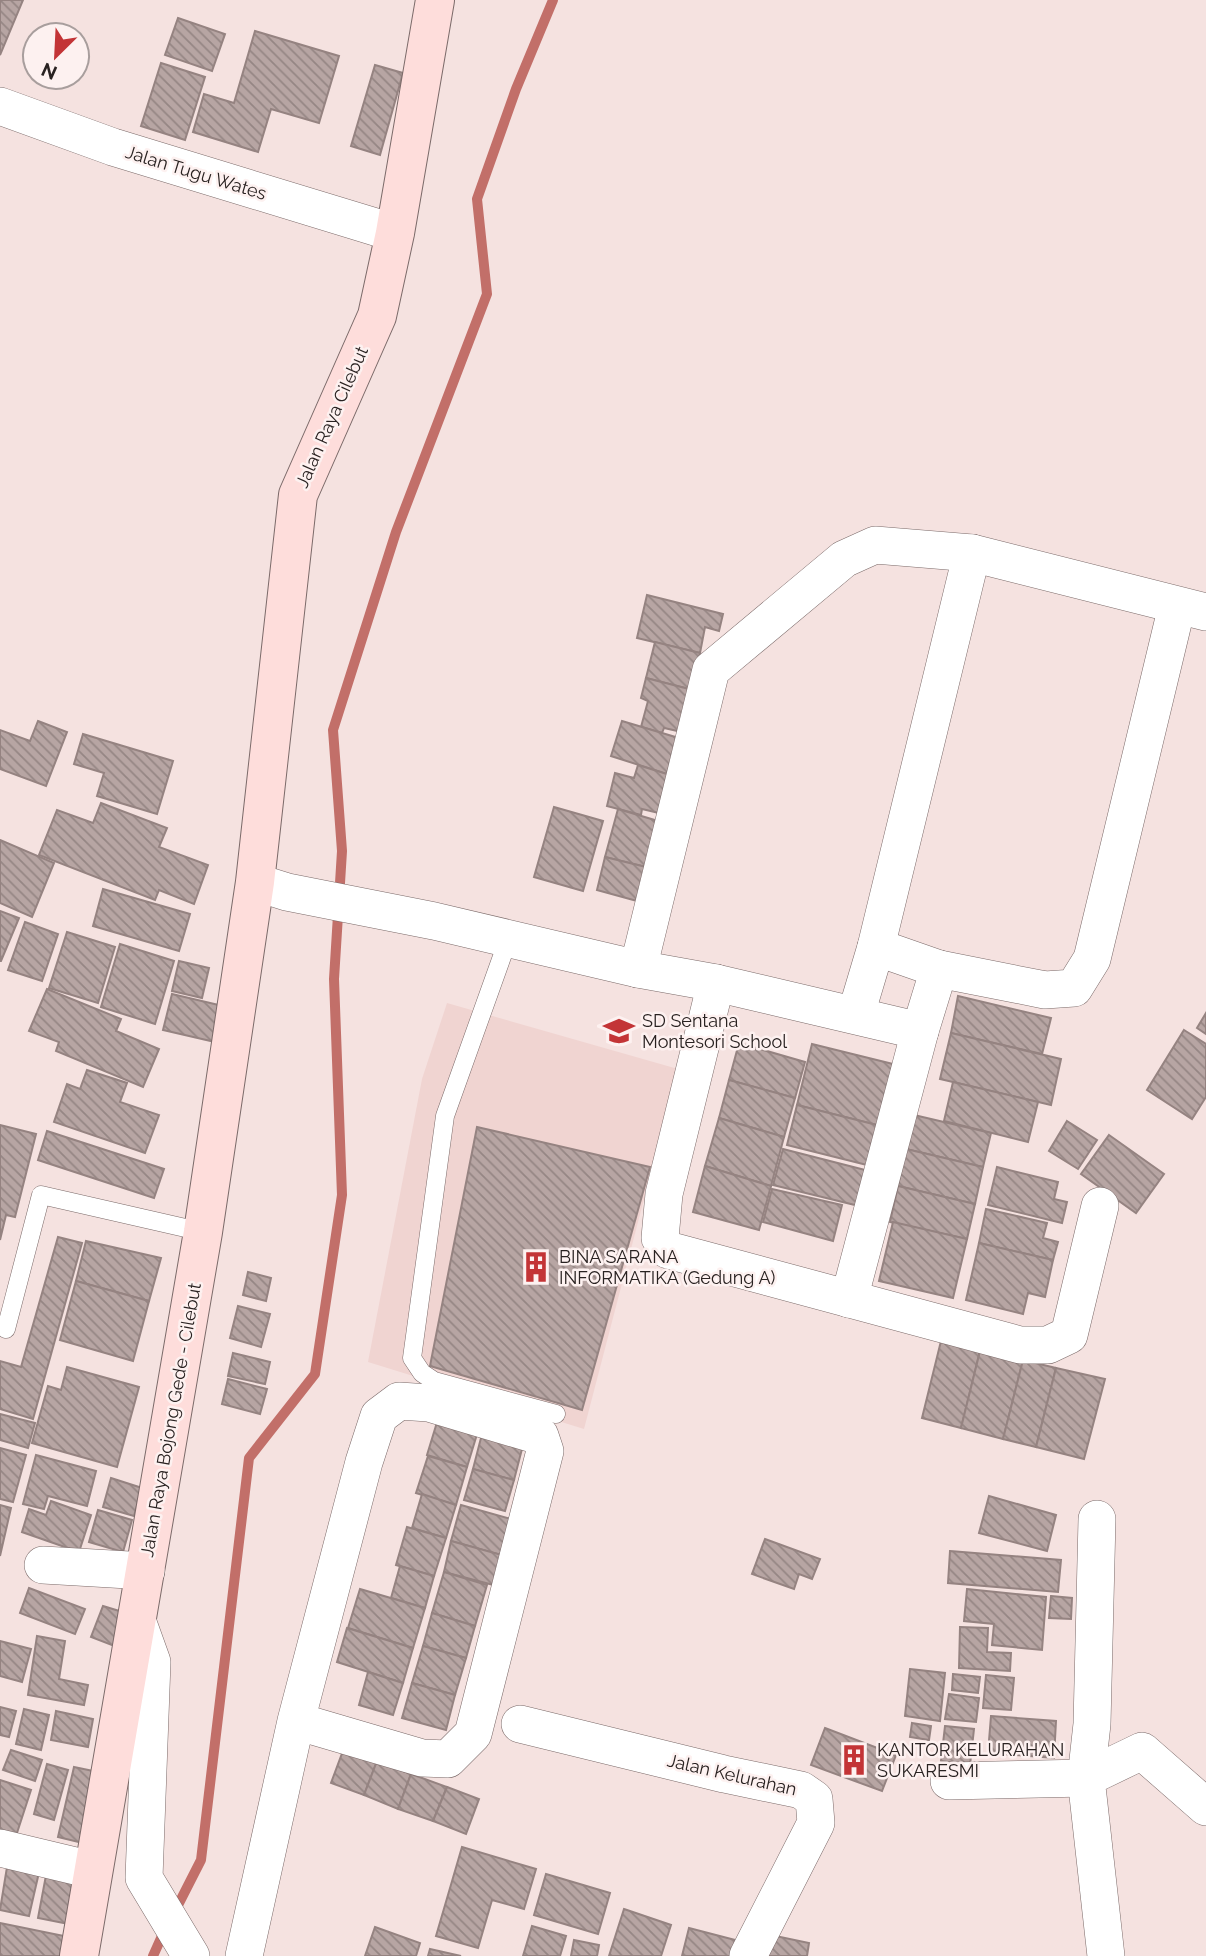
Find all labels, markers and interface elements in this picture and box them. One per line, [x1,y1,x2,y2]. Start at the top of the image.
north arrow [21,21,91,91]
text: N [38,59,60,85]
street label: Jalan Tugu Wates [123,141,269,204]
street label: Jalan Raya Cilebut [291,343,372,491]
place label: SD Sentana Montesori School [642,1010,787,1052]
school or university icon: SD Sentana Montesori School [602,1014,636,1048]
place label: BINA SARANA INFORMATIKA (Gedung A) [559,1246,776,1288]
building icon: BINA SARANA INFORMATIKA (Gedung A) [519,1250,553,1284]
street label: Jalan Raya Bojong Gede - Cilebut [136,1281,205,1559]
place label: KANTOR KELURAHAN SUKARESMI [877,1739,1064,1781]
building icon: KANTOR KELURAHAN SUKARESMI [837,1743,871,1777]
street label: Jalan Kelurahan [665,1749,799,1800]

